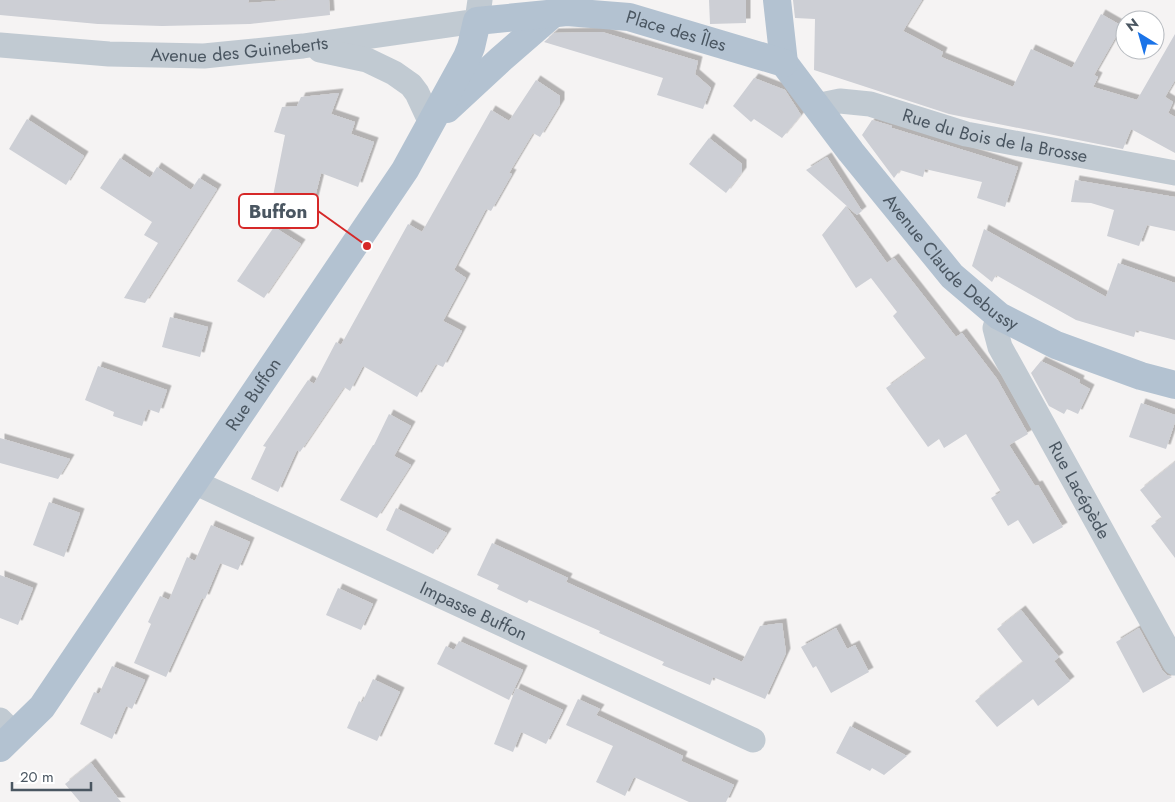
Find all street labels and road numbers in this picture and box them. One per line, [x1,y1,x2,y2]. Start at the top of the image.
street label: Place des Îles [623,4,729,58]
street label: Avenue des Guineberts [150,30,330,69]
street label: Rue du Bois de la Brosse [899,102,1090,169]
street label: Avenue Claude Debussy [877,188,1023,337]
street label: Rue Buffon [219,353,287,436]
street label: Rue Lacépède [1042,437,1117,544]
street label: Impasse Buffon [416,575,532,647]

